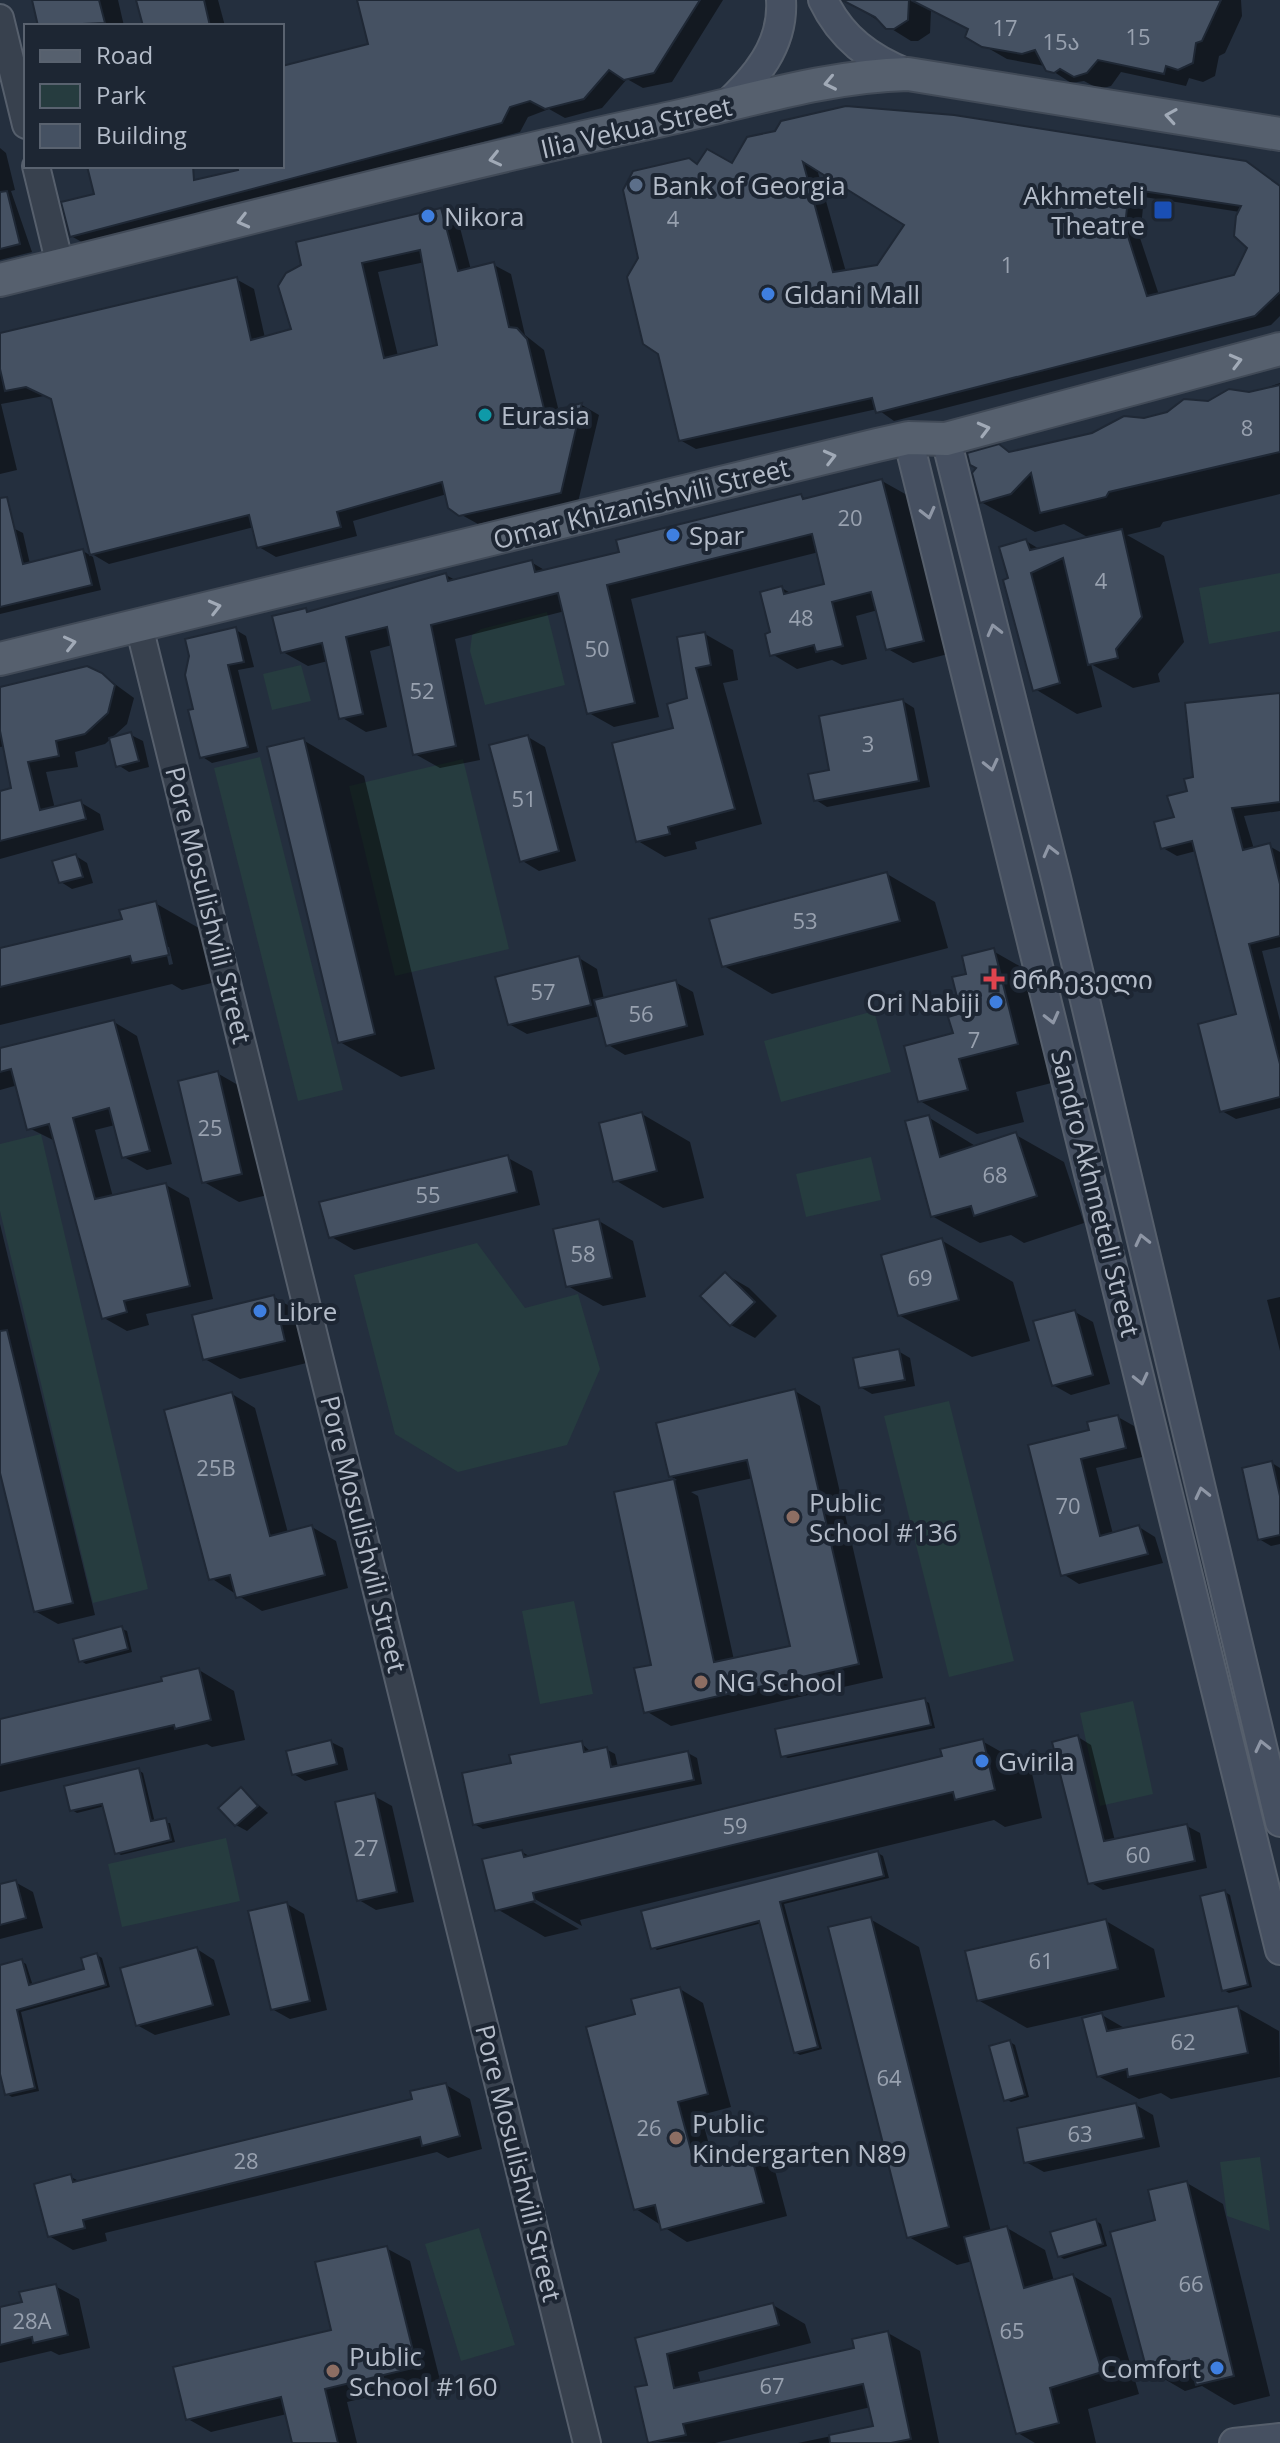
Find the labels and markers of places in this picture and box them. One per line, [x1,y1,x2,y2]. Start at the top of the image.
place label: Bank of Georgia [652,167,846,203]
marker: Bank of Georgia [627,176,645,194]
place label: Akhmeteli Theatre [1023,177,1145,243]
place label: Nikora [444,198,525,234]
marker: Akhmeteli Theatre [1152,199,1174,221]
marker: Nikora [419,207,437,225]
place label: Gldani Mall [784,276,920,312]
marker: Gldani Mall [759,285,777,303]
place label: Eurasia [501,397,590,433]
marker: Eurasia [476,406,494,424]
place label: Spar [689,517,745,553]
marker: Spar [664,526,682,544]
place label: მრჩეველი [1012,961,1153,997]
marker: მრჩეველი [983,968,1005,990]
place label: Ori Nabiji [866,984,980,1020]
marker: Ori Nabiji [987,993,1005,1011]
place label: Libre [276,1293,337,1329]
marker: Libre [251,1302,269,1320]
place label: Public School #136 [809,1484,958,1550]
marker: Public School #136 [784,1508,802,1526]
place label: NG School [717,1664,843,1700]
marker: NG School [692,1673,710,1691]
place label: Gvirila [998,1743,1075,1779]
marker: Gvirila [973,1752,991,1770]
place label: Public Kindergarten N89 [692,2105,907,2171]
marker: Public Kindergarten N89 [667,2129,685,2147]
place label: Public School #160 [349,2338,498,2404]
place label: Comfort [1101,2350,1201,2386]
marker: Comfort [1208,2359,1226,2377]
marker: Public School #160 [324,2362,342,2380]

